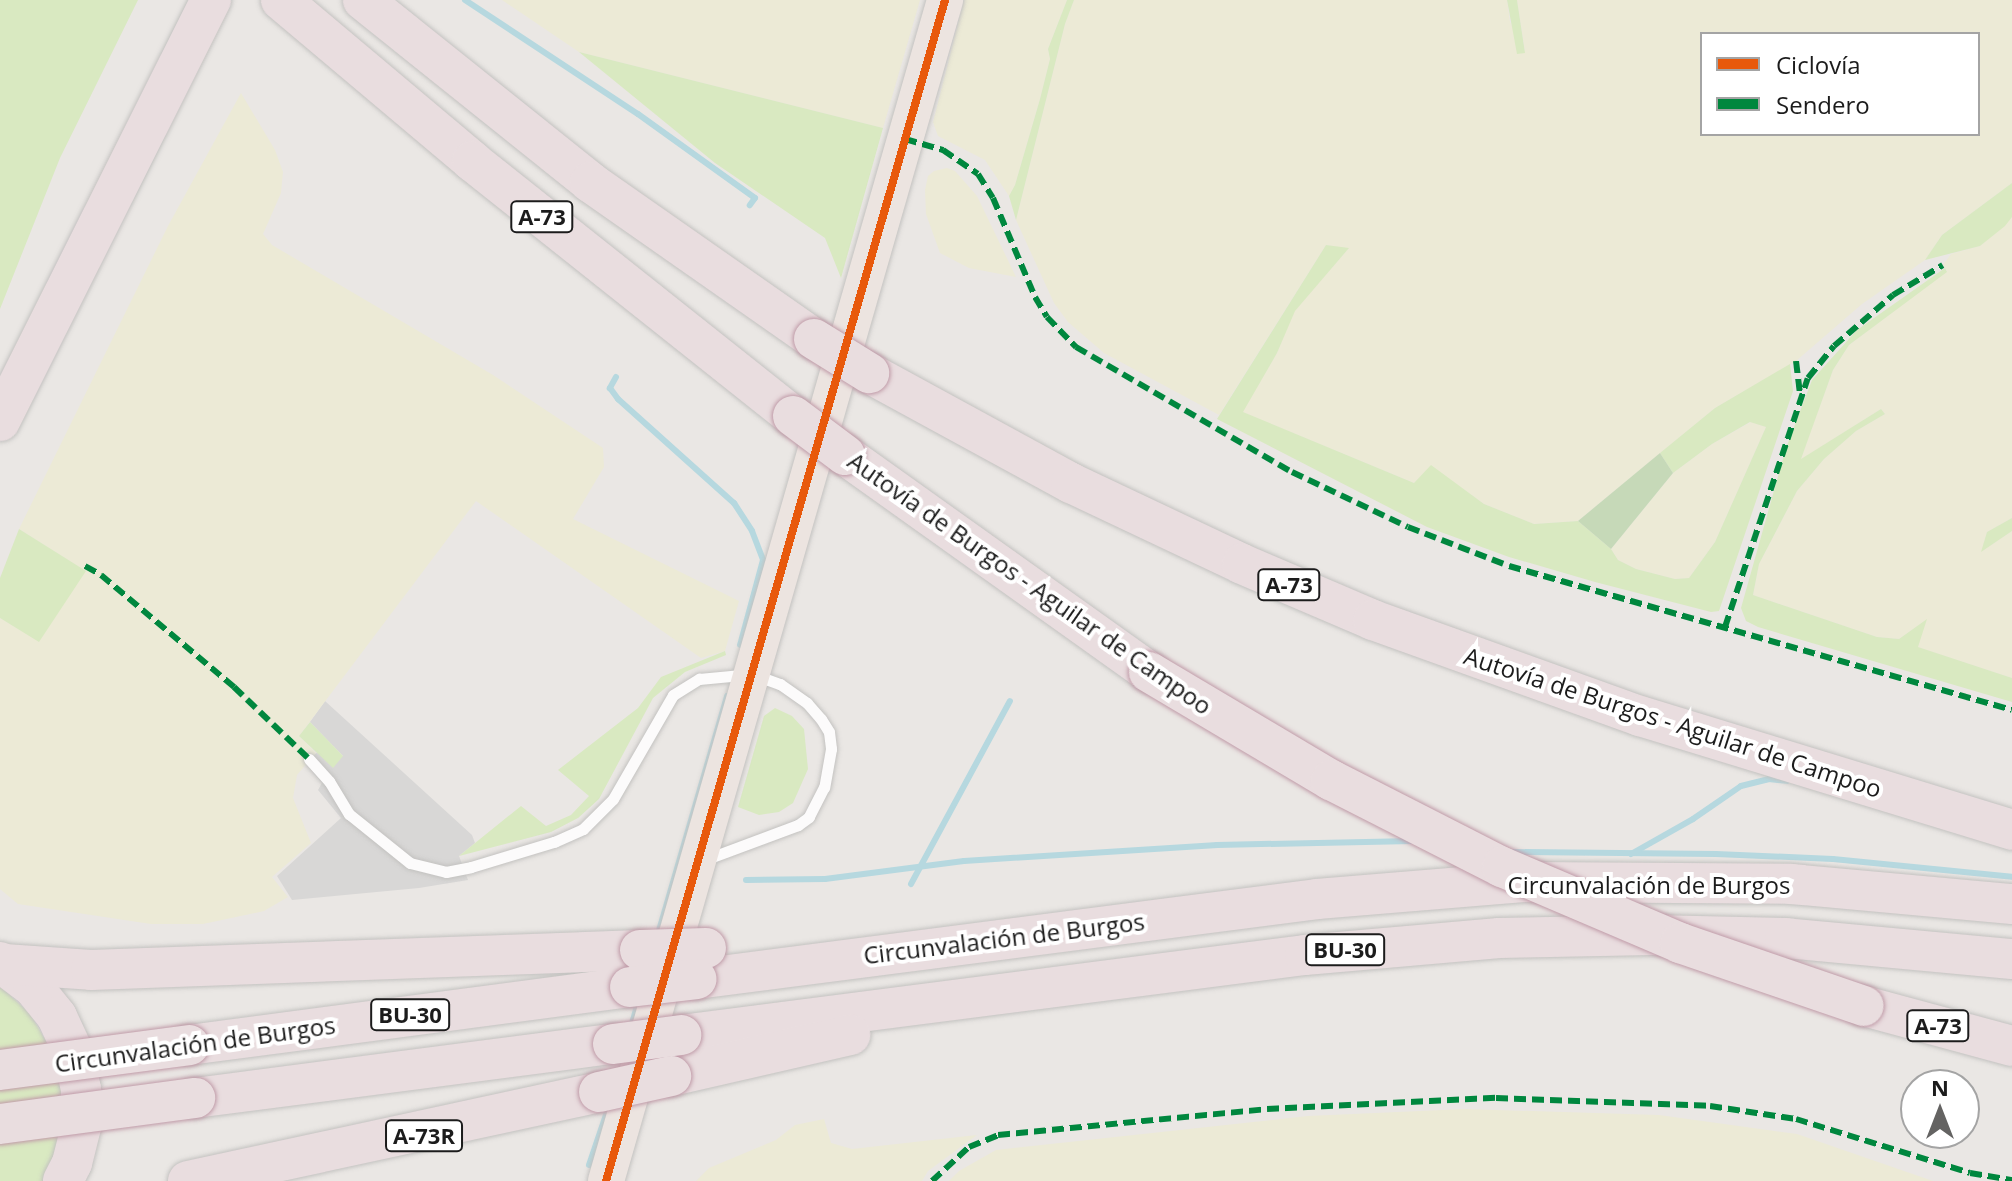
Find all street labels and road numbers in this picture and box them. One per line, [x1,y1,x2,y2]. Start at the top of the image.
road number: A-73 [510,199,574,235]
street label: Autovía de Burgos - Aguilar de Campoo [843,446,1217,720]
road number: A-73 [1257,567,1321,603]
street label: Autovía de Burgos - Aguilar de Campoo [1461,641,1885,803]
street label: Circunvalación de Burgos [1508,871,1790,899]
street label: Circunvalación de Burgos [862,906,1146,970]
road number: BU-30 [1305,932,1385,968]
road number: BU-30 [370,997,450,1033]
road number: A-73 [1906,1008,1970,1044]
street label: Circunvalación de Burgos [53,1010,337,1078]
road number: A-73R [384,1118,464,1154]

